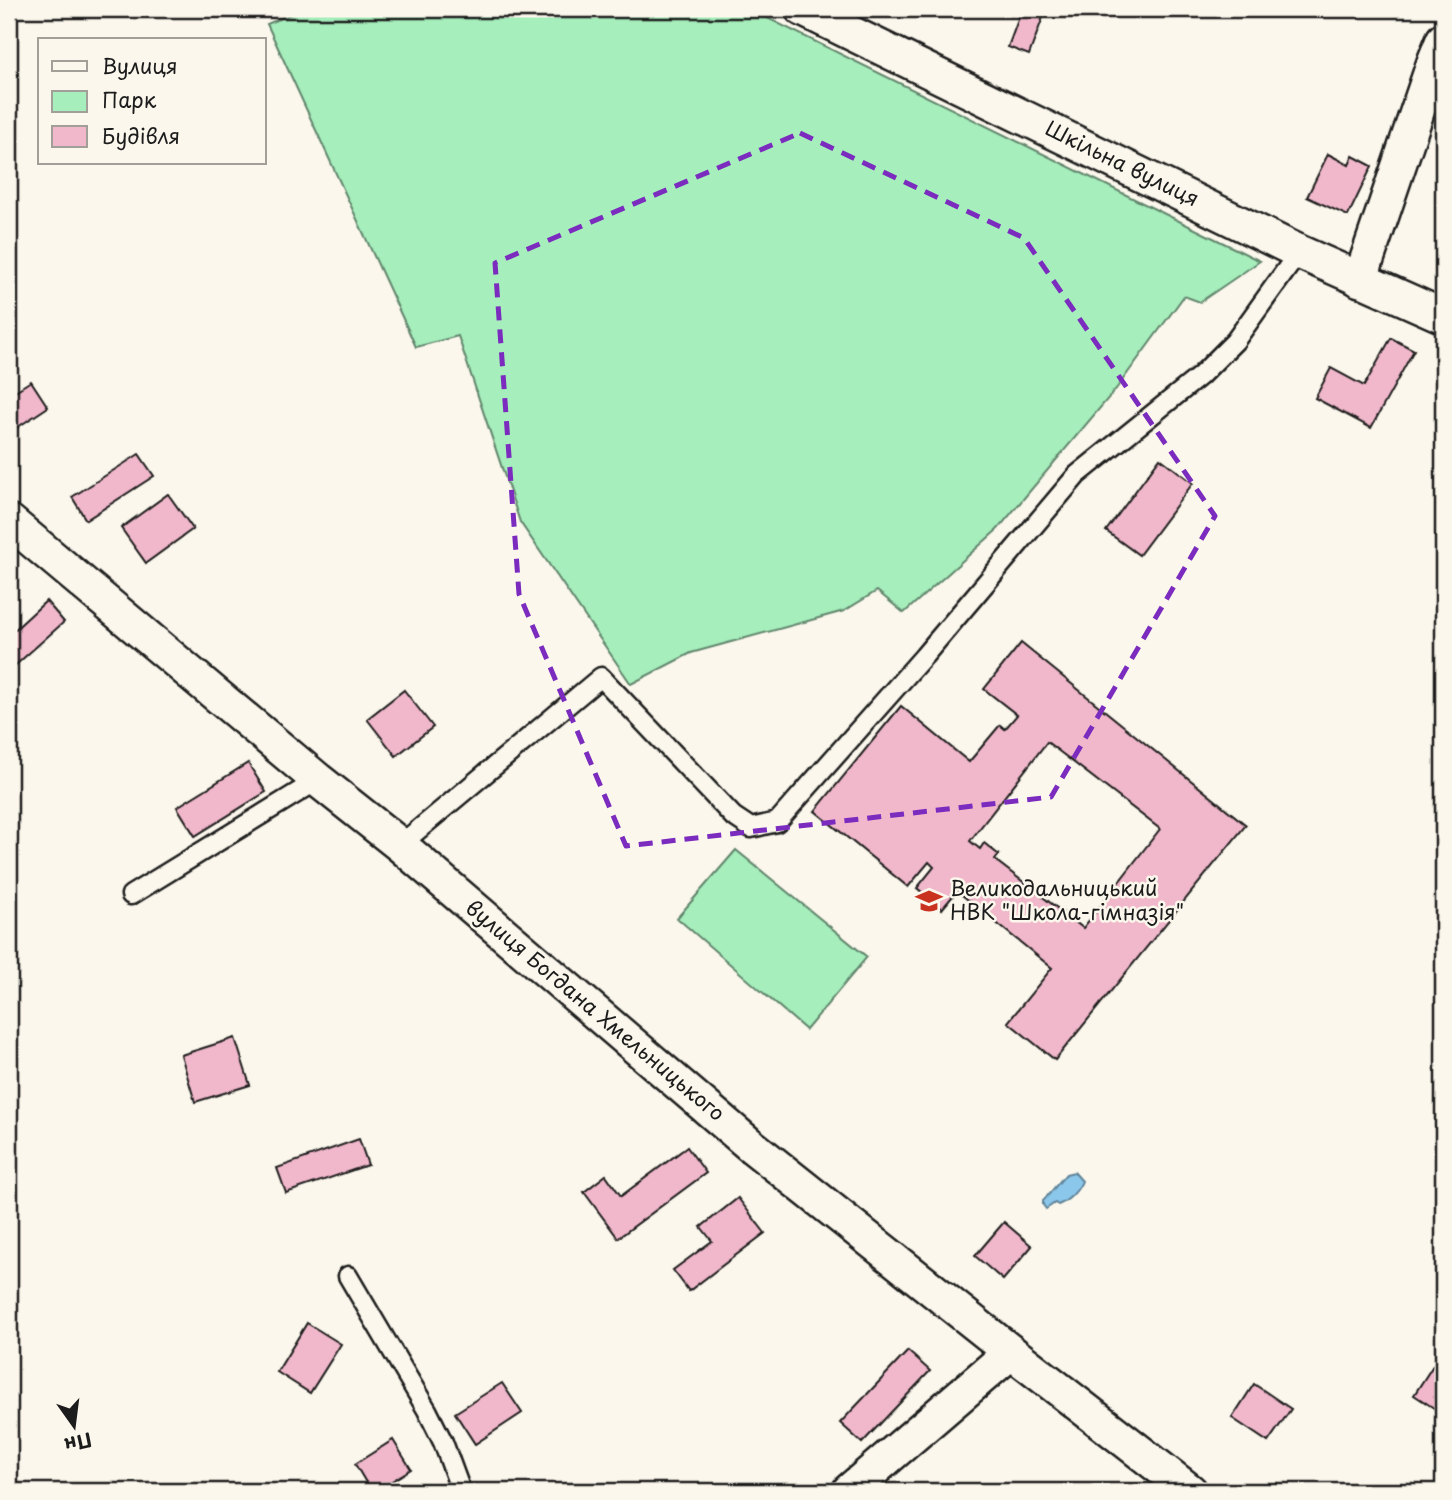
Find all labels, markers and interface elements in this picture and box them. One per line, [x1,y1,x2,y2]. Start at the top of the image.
legend [38,38,266,164]
text: Вулиця [102,49,178,81]
text: Парк [102,83,157,115]
street label: Шкільна вулиця [1040,111,1205,213]
text: Будівля [102,119,180,151]
place label: Великодальницький НВК "Школа-гімназія" [950,871,1184,927]
school or university icon: Великодальницький НВК "Школа-гімназія" [914,886,944,916]
street label: вулиця Богдана Хмельницького [460,891,733,1128]
north arrow [38,1392,108,1462]
text: Пн [62,1427,95,1460]

